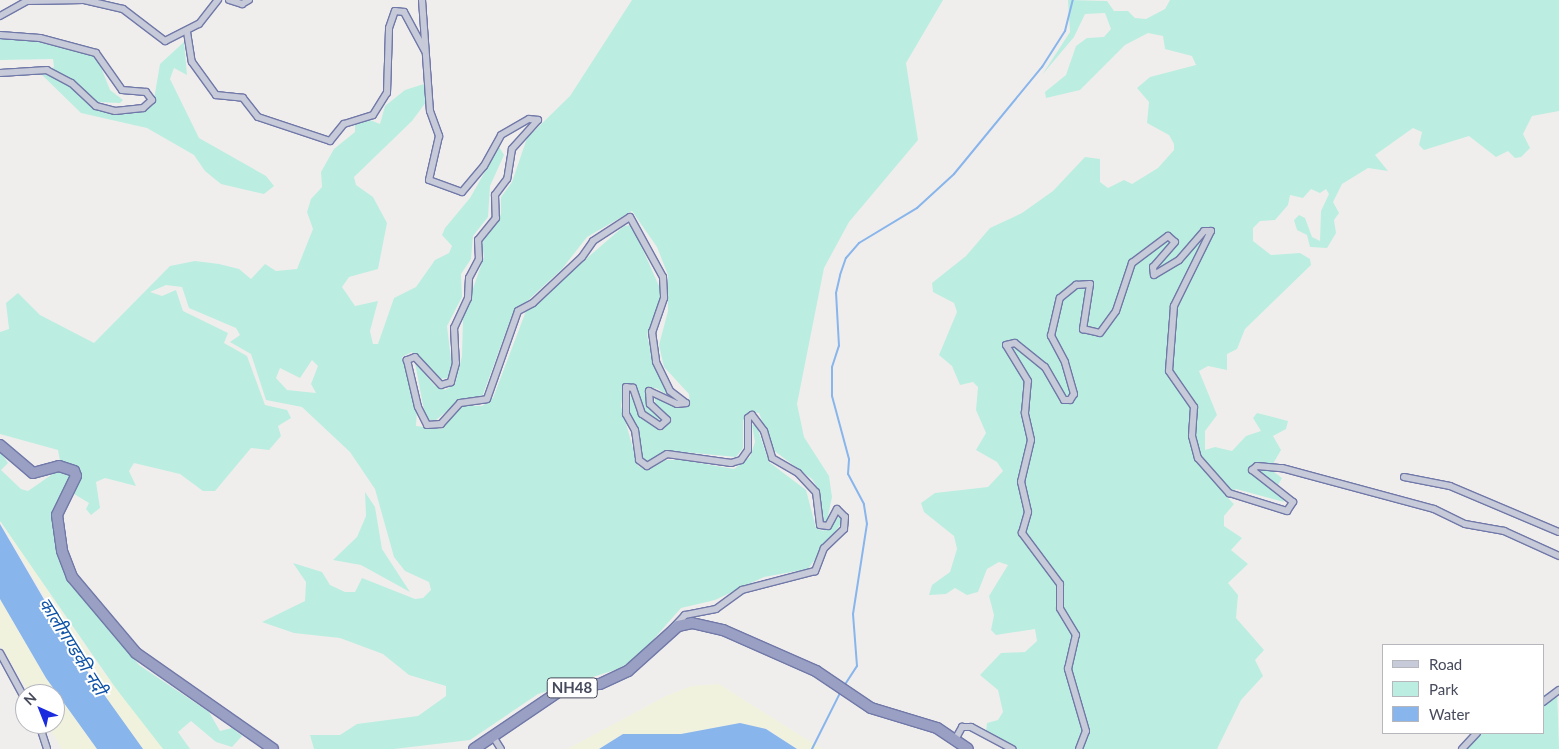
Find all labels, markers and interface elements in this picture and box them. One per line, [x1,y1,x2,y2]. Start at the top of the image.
water label: कालीगण्डकी नदी [35,593,111,699]
legend [1382,644,1544,734]
text: Road [1429,655,1462,673]
road number: NH48 [546,676,598,700]
text: Park [1429,680,1458,698]
north arrow [15,684,65,734]
text: N [20,689,40,708]
text: Water [1429,705,1470,723]

